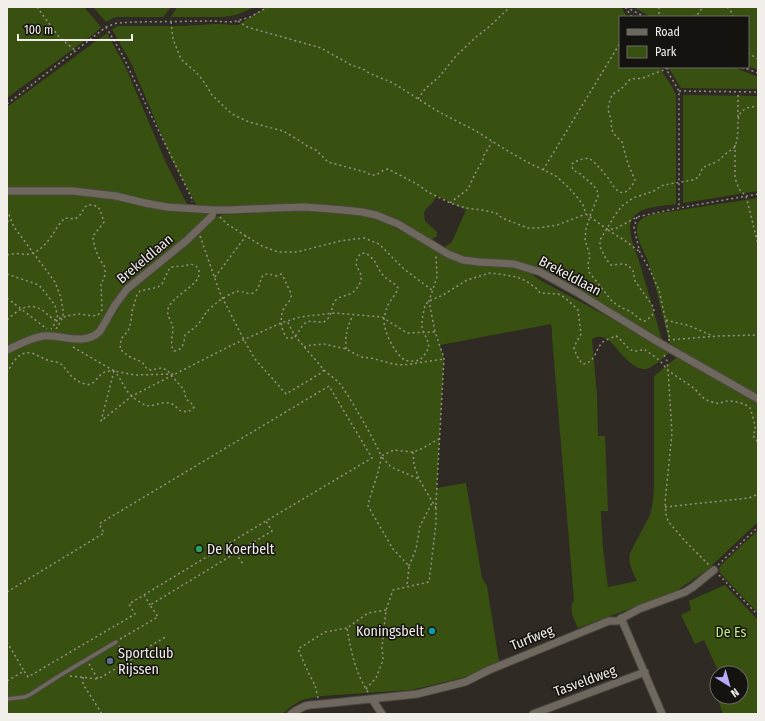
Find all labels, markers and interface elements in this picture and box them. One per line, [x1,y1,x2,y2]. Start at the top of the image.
scale bar [18,16,132,42]
legend [619,16,749,68]
text: 100 m [24,23,53,37]
text: Road [655,25,680,39]
text: Park [655,45,677,59]
street label: Brekeldlaan [113,231,177,287]
street label: Brekeldlaan [536,252,604,300]
place label: De Koerbelt [207,541,275,558]
marker: De Koerbelt [194,544,204,554]
street label: Turfweg [508,622,556,654]
place label: Koningsbelt [356,623,424,640]
park label: De Es [716,624,746,641]
marker: Koningsbelt [427,626,437,636]
place label: Sportclub Rijssen [118,645,173,678]
marker: Sportclub Rijssen [105,656,115,666]
street label: Tasveldweg [551,662,619,700]
north arrow [709,665,749,705]
text: N [728,685,741,700]

